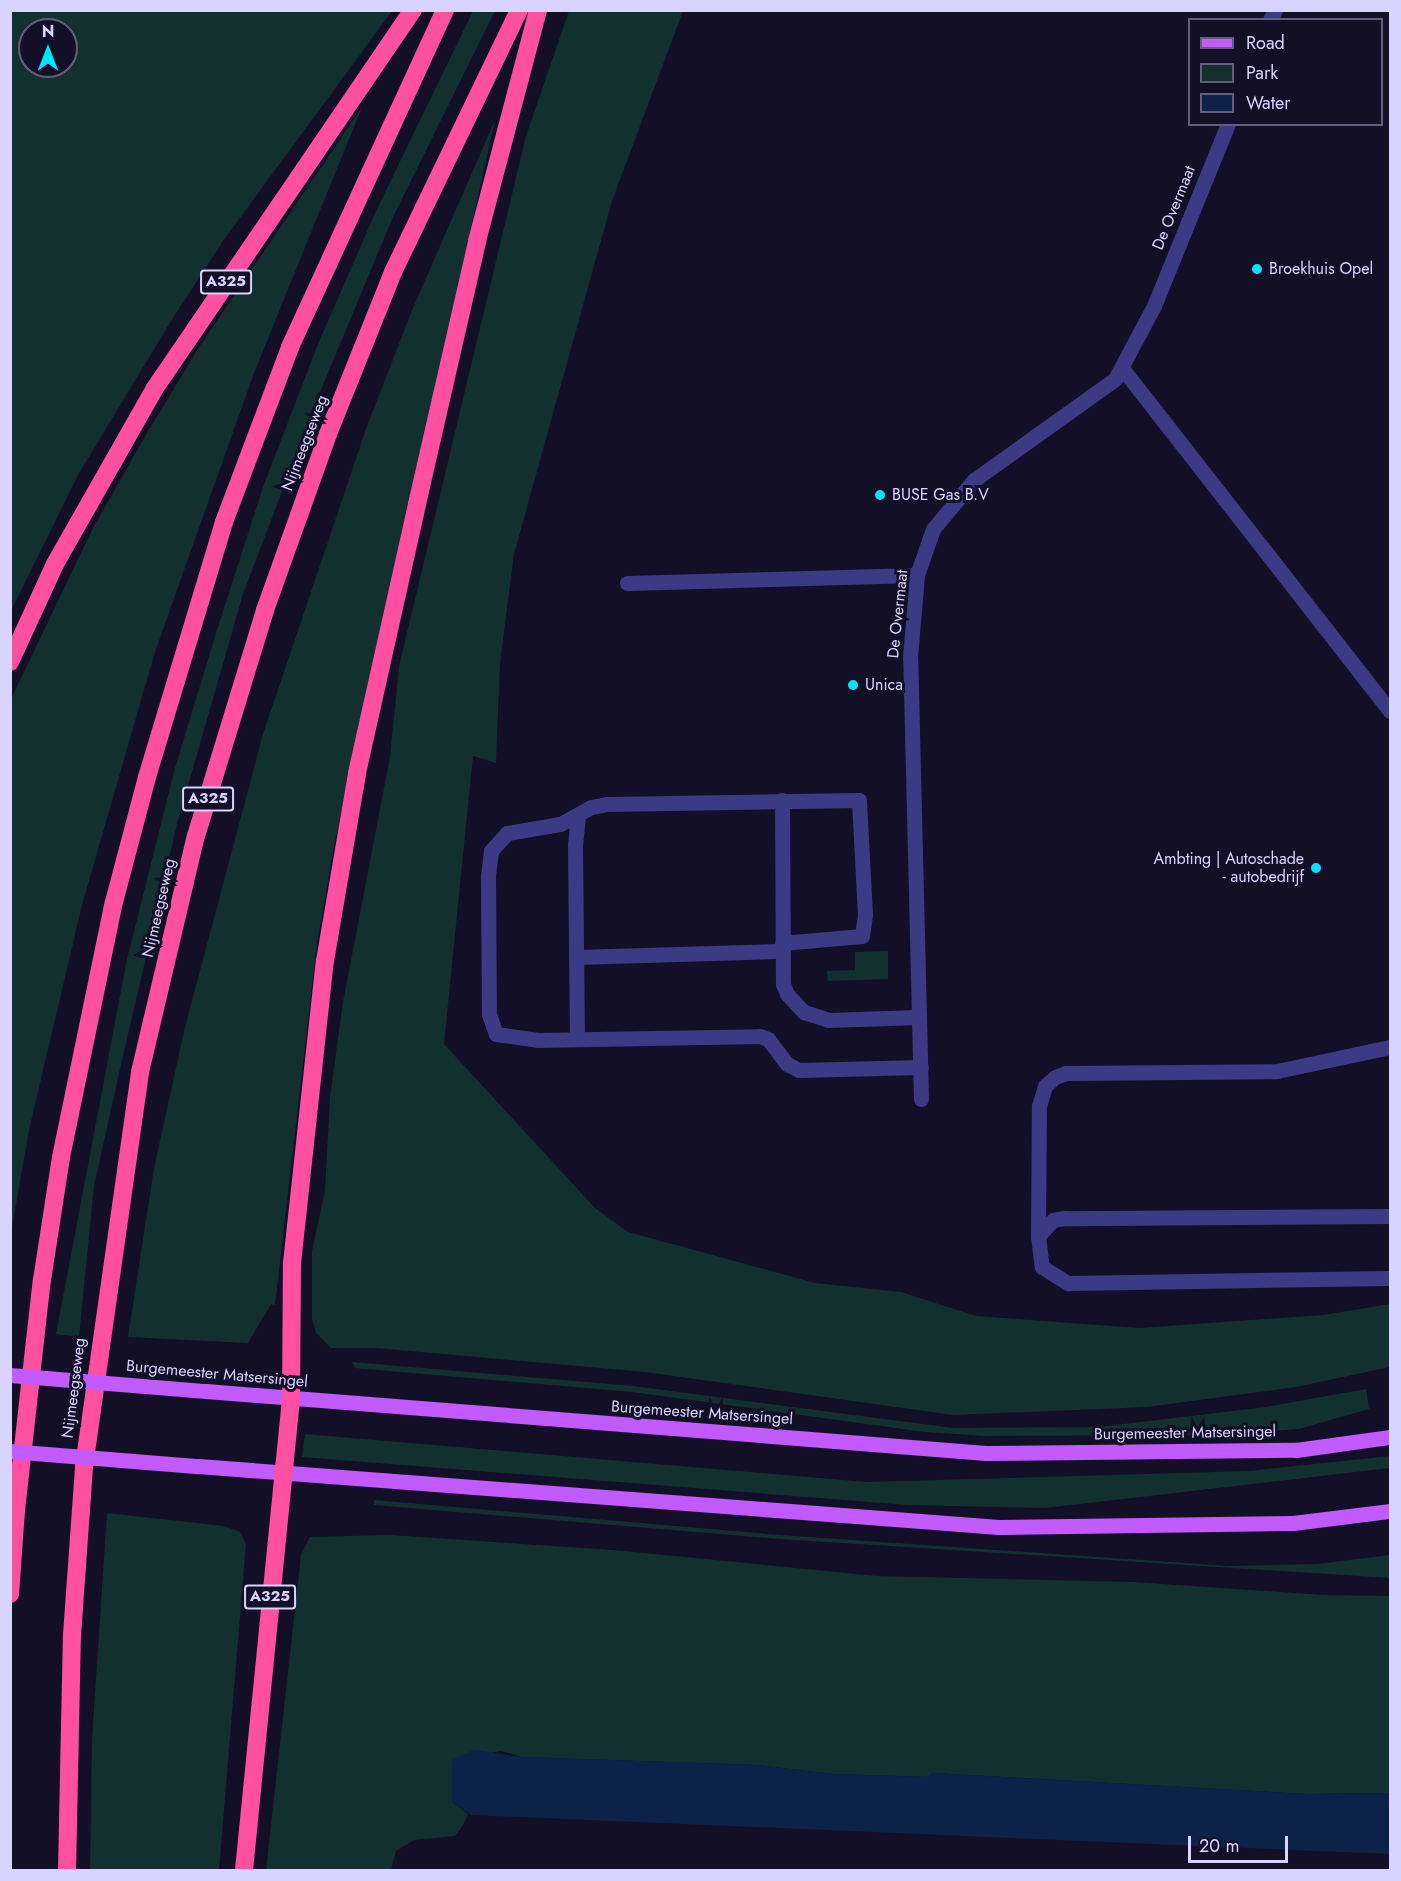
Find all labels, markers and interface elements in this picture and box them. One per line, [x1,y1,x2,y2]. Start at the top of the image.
north arrow [18,18,78,78]
legend [1188,18,1383,126]
text: N [42,20,54,43]
text: Road [1246,30,1285,56]
text: Park [1246,60,1278,86]
text: Water [1246,90,1290,116]
street label: De Overmaat [1148,163,1200,253]
place label: Broekhuis Opel [1269,259,1373,279]
marker: Broekhuis Opel [1250,262,1264,276]
road number: A325 [199,270,253,294]
street label: Nijmeegseweg [278,392,332,494]
place label: BUSE Gas B.V [892,485,989,505]
marker: BUSE Gas B.V [873,488,887,502]
street label: De Overmaat [884,569,912,659]
place label: Unica [865,675,903,695]
marker: Unica [846,678,860,692]
road number: A325 [181,787,235,811]
place label: Ambting | Autoschade - autobedrijf [1154,849,1304,887]
street label: Nijmeegseweg [138,857,180,959]
marker: Ambting | Autoschade - autobedrijf [1309,861,1323,875]
street label: Nijmeegseweg [58,1337,90,1439]
street label: Burgemeester Matsersingel [125,1356,309,1392]
street label: Burgemeester Matsersingel [610,1397,794,1429]
street label: Burgemeester Matsersingel [1094,1422,1276,1444]
road number: A325 [243,1585,297,1609]
scale bar [1191,1824,1292,1862]
text: 20 m [1199,1833,1239,1859]

